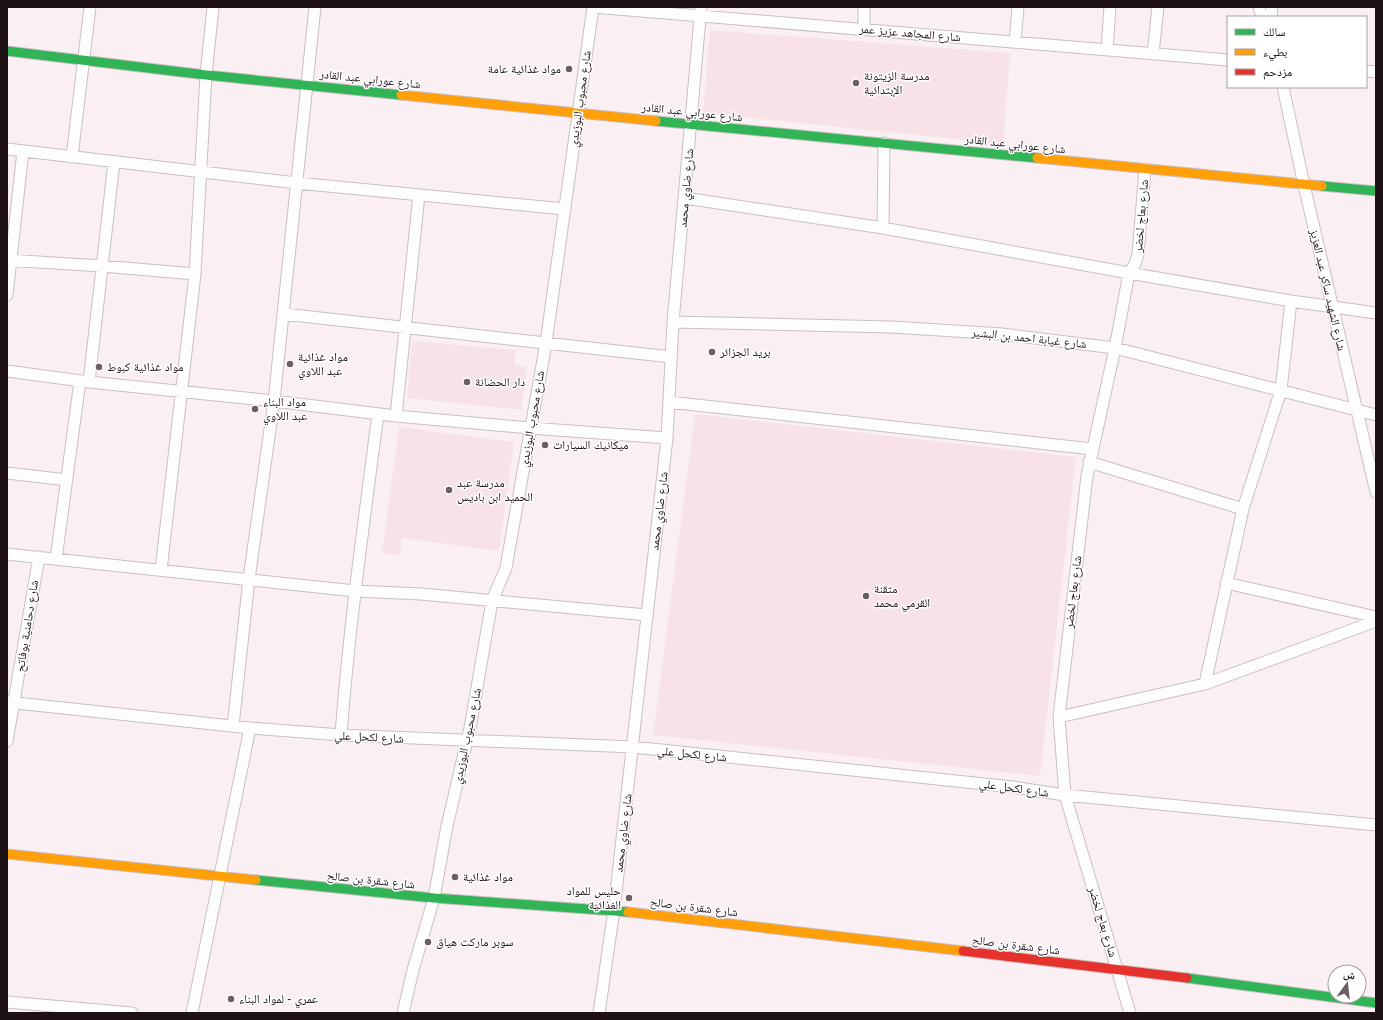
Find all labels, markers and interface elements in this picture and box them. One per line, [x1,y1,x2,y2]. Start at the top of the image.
legend [1227,16,1367,88]
street label: شارع المجاهد عزيز عمر [858,22,961,45]
text: سالك [1263,25,1285,39]
text: بطيء [1263,45,1287,62]
street label: شارع محبوب البوزيدي [566,50,597,149]
place label: مواد غذائية عامة [488,62,561,76]
marker: مواد غذائية عامة [564,64,574,74]
text: مزدحم [1263,65,1292,80]
street label: شارع عورابي عبد القادر [317,67,421,94]
place label: مدرسة الزيتونة الإبتدائية [864,69,929,97]
marker: مدرسة الزيتونة الإبتدائية [851,78,861,88]
street label: شارع عورابي عبد القادر [639,100,743,127]
street label: شارع عورابي عبد القادر [962,132,1066,159]
street label: شارع ضاوي محمد [676,148,699,228]
street label: شارع بعاج لخضر [1131,179,1152,254]
street label: شارع الشهيد ساكر عبد العزيز [1306,227,1349,352]
street label: شارع غيابة احمد بن البشير [970,325,1087,352]
place label: بريد الجزائر [719,345,771,359]
marker: بريد الجزائر [707,347,717,357]
place label: مواد غذائية عبد اللاوي [298,350,348,381]
marker: مواد غذائية عبد اللاوي [285,359,295,369]
place label: مواد غذائية كبوط [107,360,184,374]
marker: مواد غذائية كبوط [94,362,104,372]
street label: شارع محبوب البوزيدي [517,370,550,469]
place label: دار الحضانة [475,375,525,389]
marker: دار الحضانة [462,377,472,387]
place label: مواد البناء عبد اللاوي [263,395,307,426]
marker: مواد البناء عبد اللاوي [250,404,260,414]
place label: ميكانيك السيارات [553,438,629,452]
marker: ميكانيك السيارات [540,440,550,450]
street label: شارع ضاوي محمد [647,471,674,551]
place label: مدرسة عبد الحميد ابن باديس [457,476,533,504]
marker: مدرسة عبد الحميد ابن باديس [444,485,454,495]
street label: شارع بعاج لخضر [1061,555,1085,630]
street label: شارع دحامنية بوفاتح [13,579,42,673]
place label: متقنة القرمي محمد [874,582,930,613]
marker: متقنة القرمي محمد [861,591,871,601]
street label: شارع محبوب البوزيدي [450,687,487,786]
street label: شارع لكحل علي [334,728,404,749]
street label: شارع لكحل علي [656,743,728,768]
street label: شارع لكحل علي [978,776,1050,803]
street label: شارع ضاوي محمد [611,793,638,873]
street label: شارع شقرة بن صالح [326,868,416,893]
place label: مواد غذائية [463,870,513,884]
marker: مواد غذائية [450,872,460,882]
place label: حليس للمواد الغذائية [567,884,621,912]
street label: شارع بعاج لخضر [1084,884,1120,959]
marker: حليس للمواد الغذائية [624,893,634,903]
street label: شارع شقرة بن صالح [649,895,739,920]
street label: شارع شقرة بن صالح [971,933,1061,958]
place label: سوبر ماركت هياق [436,935,514,949]
marker: سوبر ماركت هياق [423,937,433,947]
north arrow [1327,964,1367,1004]
text: ش [1342,967,1357,984]
place label: عمري - لمواد البناء [239,992,318,1009]
marker: عمري - لمواد البناء [226,994,236,1004]

